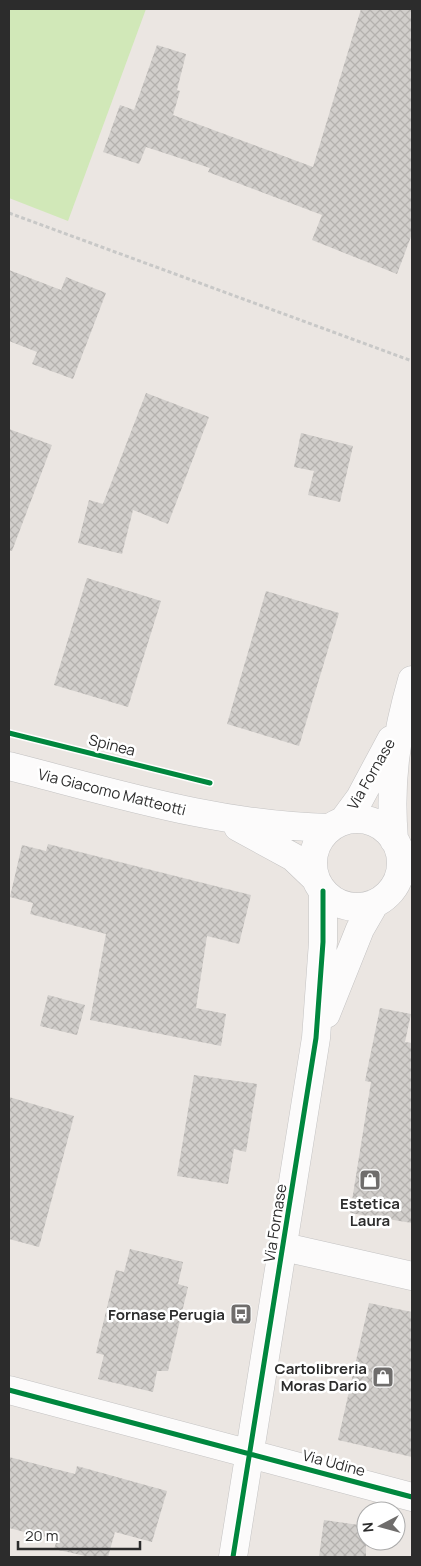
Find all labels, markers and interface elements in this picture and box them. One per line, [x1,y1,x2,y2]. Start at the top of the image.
street label: Spinea [86,729,138,761]
street label: Via Fornase [342,734,400,813]
street label: Via Giacomo Matteotti [36,763,188,821]
shop icon: Estetica Laura [358,1168,382,1192]
street label: Via Fornase [258,1182,292,1264]
place label: Estetica Laura [340,1193,400,1231]
bus stop icon: Fornase Perugia [229,1302,253,1326]
place label: Fornase Perugia [108,1304,225,1325]
place label: Cartolibreria Moras Dario [275,1358,367,1396]
shop icon: Cartolibreria Moras Dario [371,1365,395,1389]
street label: Via Udine [300,1445,368,1482]
north arrow [356,1501,406,1551]
scale bar [18,1518,140,1550]
text: N [358,1521,378,1533]
text: 20 m [25,1525,58,1546]

